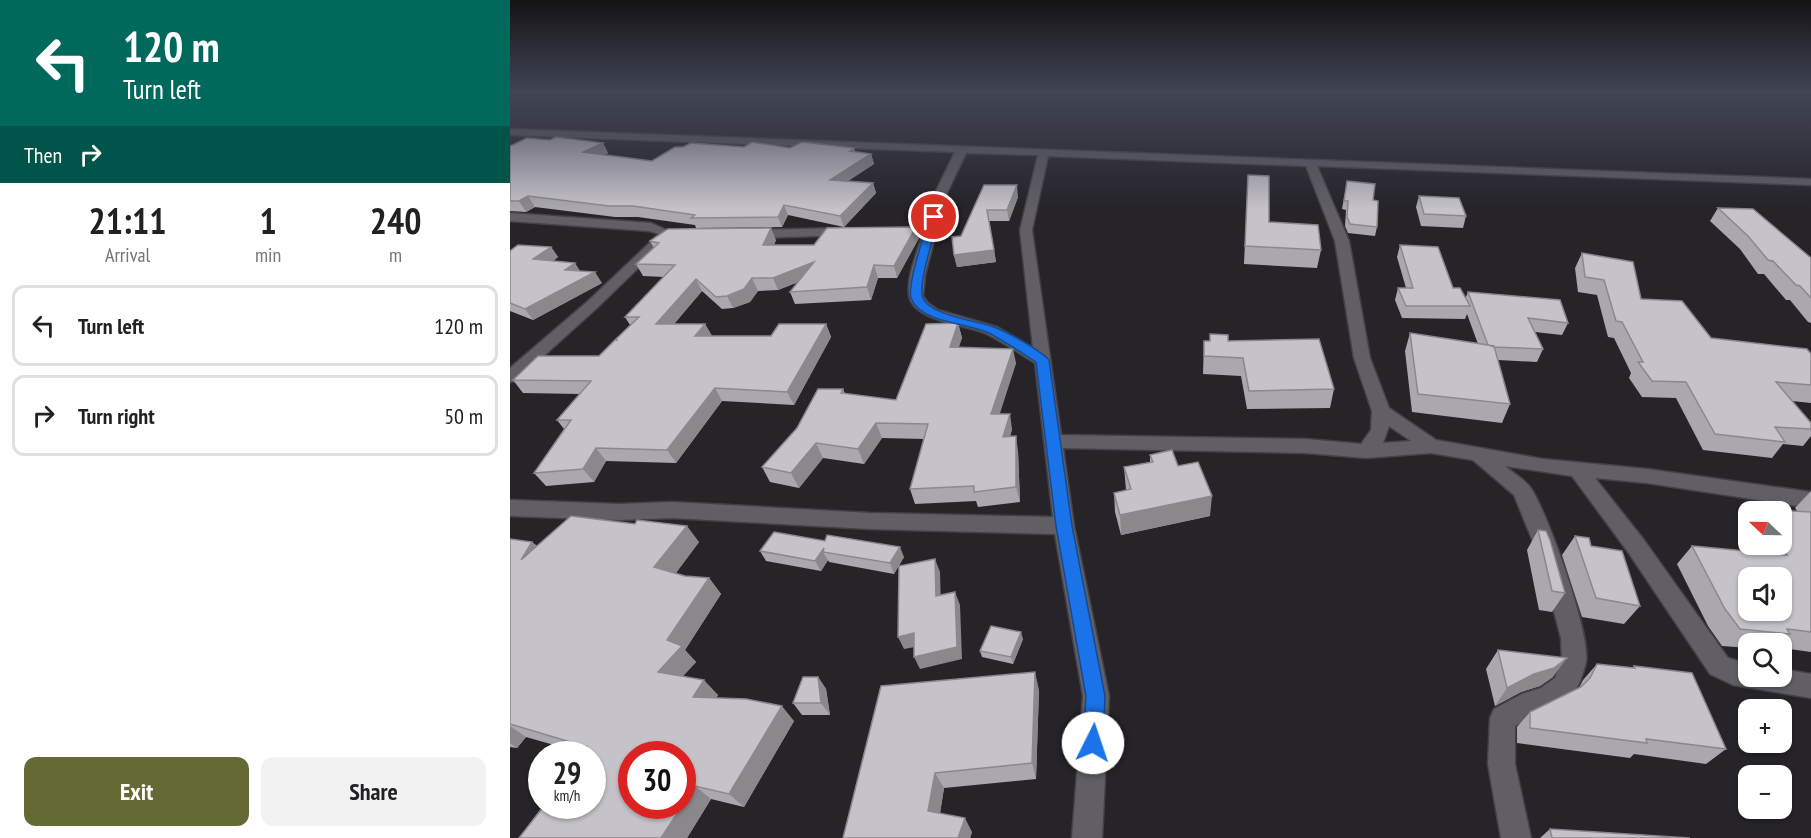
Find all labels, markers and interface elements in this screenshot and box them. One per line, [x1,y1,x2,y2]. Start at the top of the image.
text: 120 m [123,19,220,74]
icon: left [24,24,102,102]
text: Turn left [123,72,201,106]
icon: right [74,138,107,171]
text: Then [24,141,62,169]
pin [908,191,959,242]
text: 21:11 [89,197,166,244]
text: 1 [259,197,277,244]
text: 240 [370,197,421,244]
icon: arrive [917,200,950,233]
text: Arrival [105,242,150,268]
text: min [255,242,281,268]
text: m [389,242,402,268]
icon: left [27,309,60,342]
text: Turn left [78,312,144,340]
text: 120 m [434,312,483,340]
icon: right [27,399,60,432]
text: Turn right [78,402,155,430]
text: 50 m [444,402,483,430]
north arrow [1738,501,1792,555]
map controls [1738,501,1792,819]
button: sound [1738,567,1792,621]
button: search [1738,633,1792,687]
button: + [1738,699,1792,753]
position arrow [1061,711,1125,775]
speed limit sign: 30 [618,741,696,819]
text: 29 [553,753,581,792]
button: Exit [24,757,249,826]
button: Share [261,757,486,826]
button: − [1738,765,1792,819]
text: km/h [554,786,580,805]

